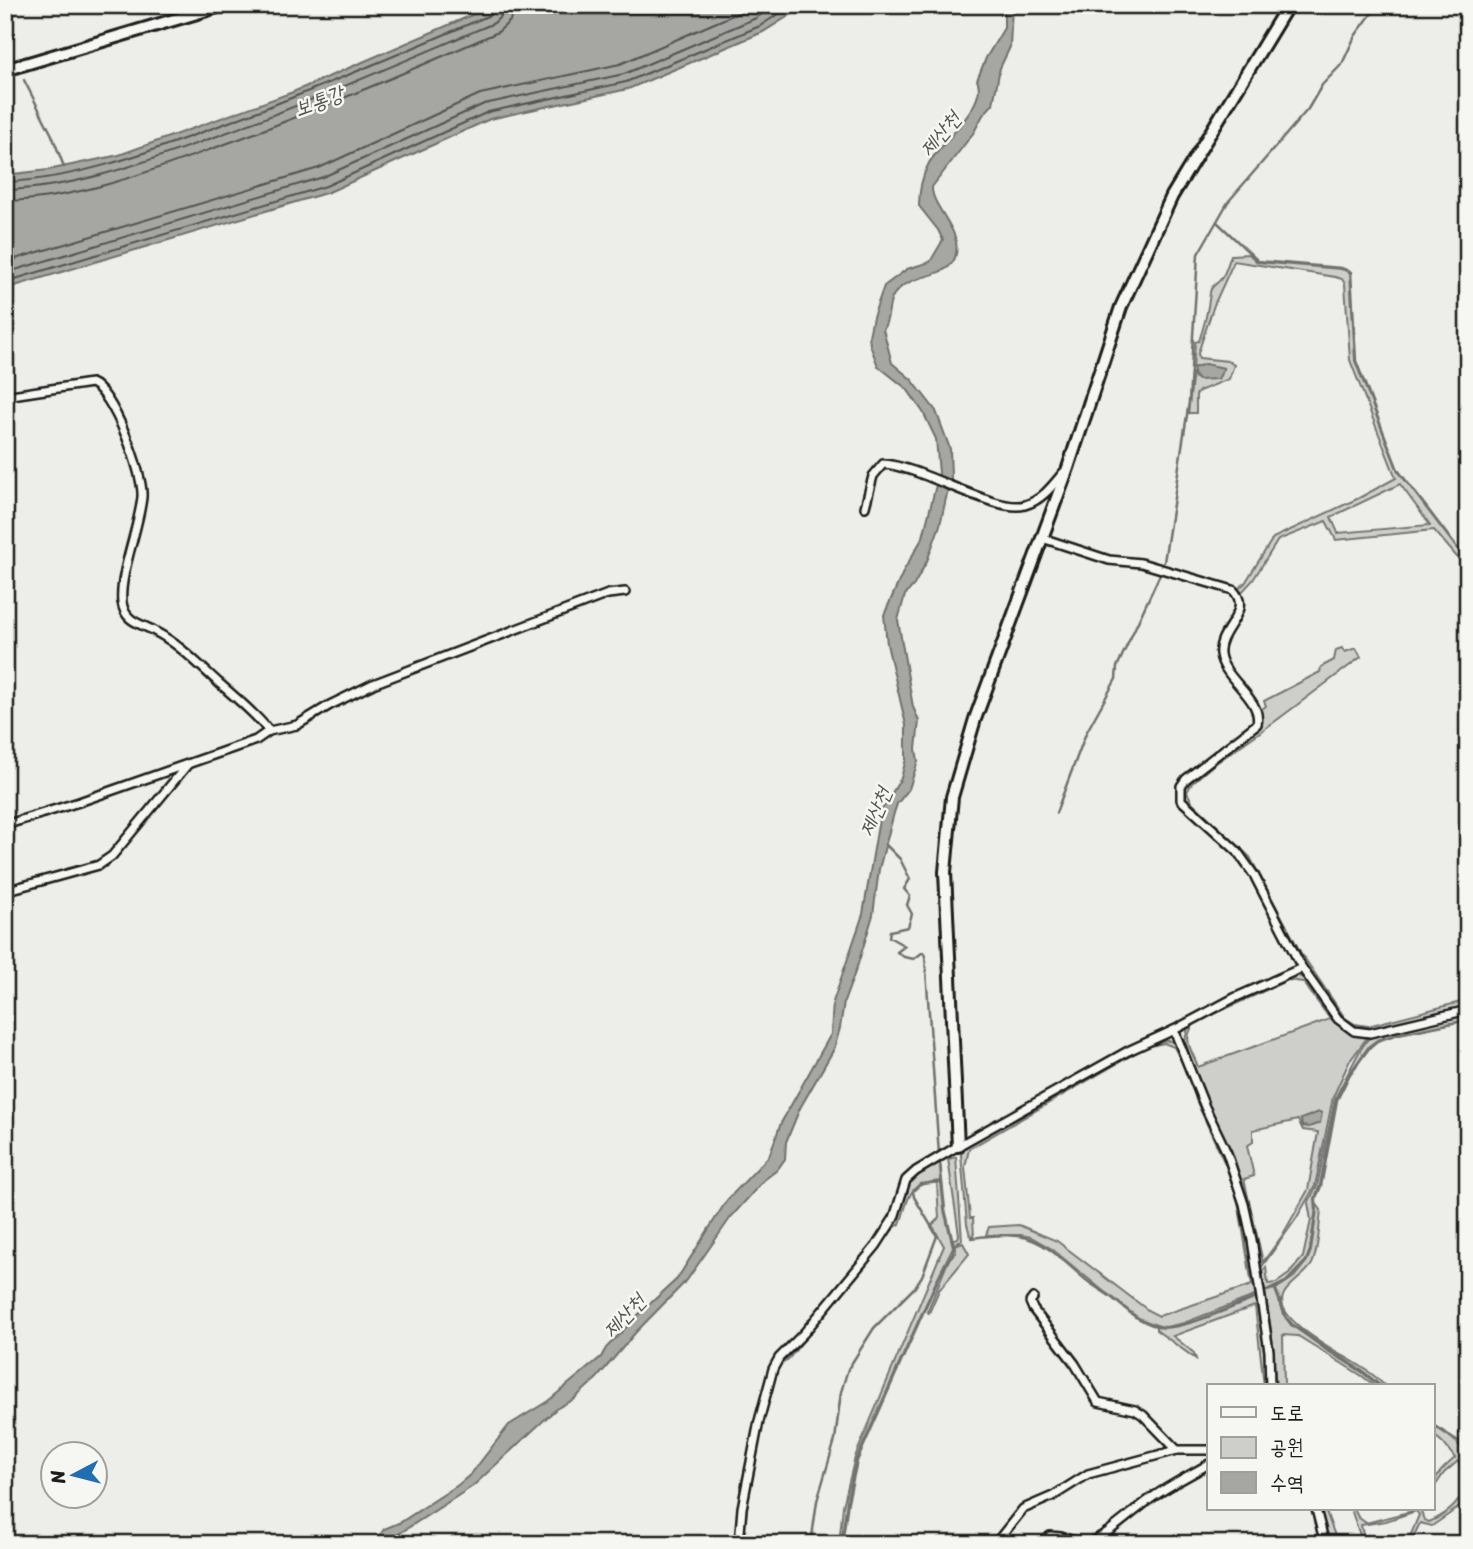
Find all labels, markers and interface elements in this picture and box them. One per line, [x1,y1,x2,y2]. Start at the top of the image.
water label: 보통강 [289,74,351,128]
water label: 제산천 [909,101,972,166]
water label: 제산천 [848,779,903,843]
water label: 제산천 [593,1283,657,1347]
legend [1207,1384,1434,1510]
text: 도로 [1270,1394,1304,1432]
text: 공원 [1270,1428,1304,1466]
north arrow [38,1440,108,1510]
text: 수역 [1270,1464,1304,1502]
text: N [40,1468,75,1487]

